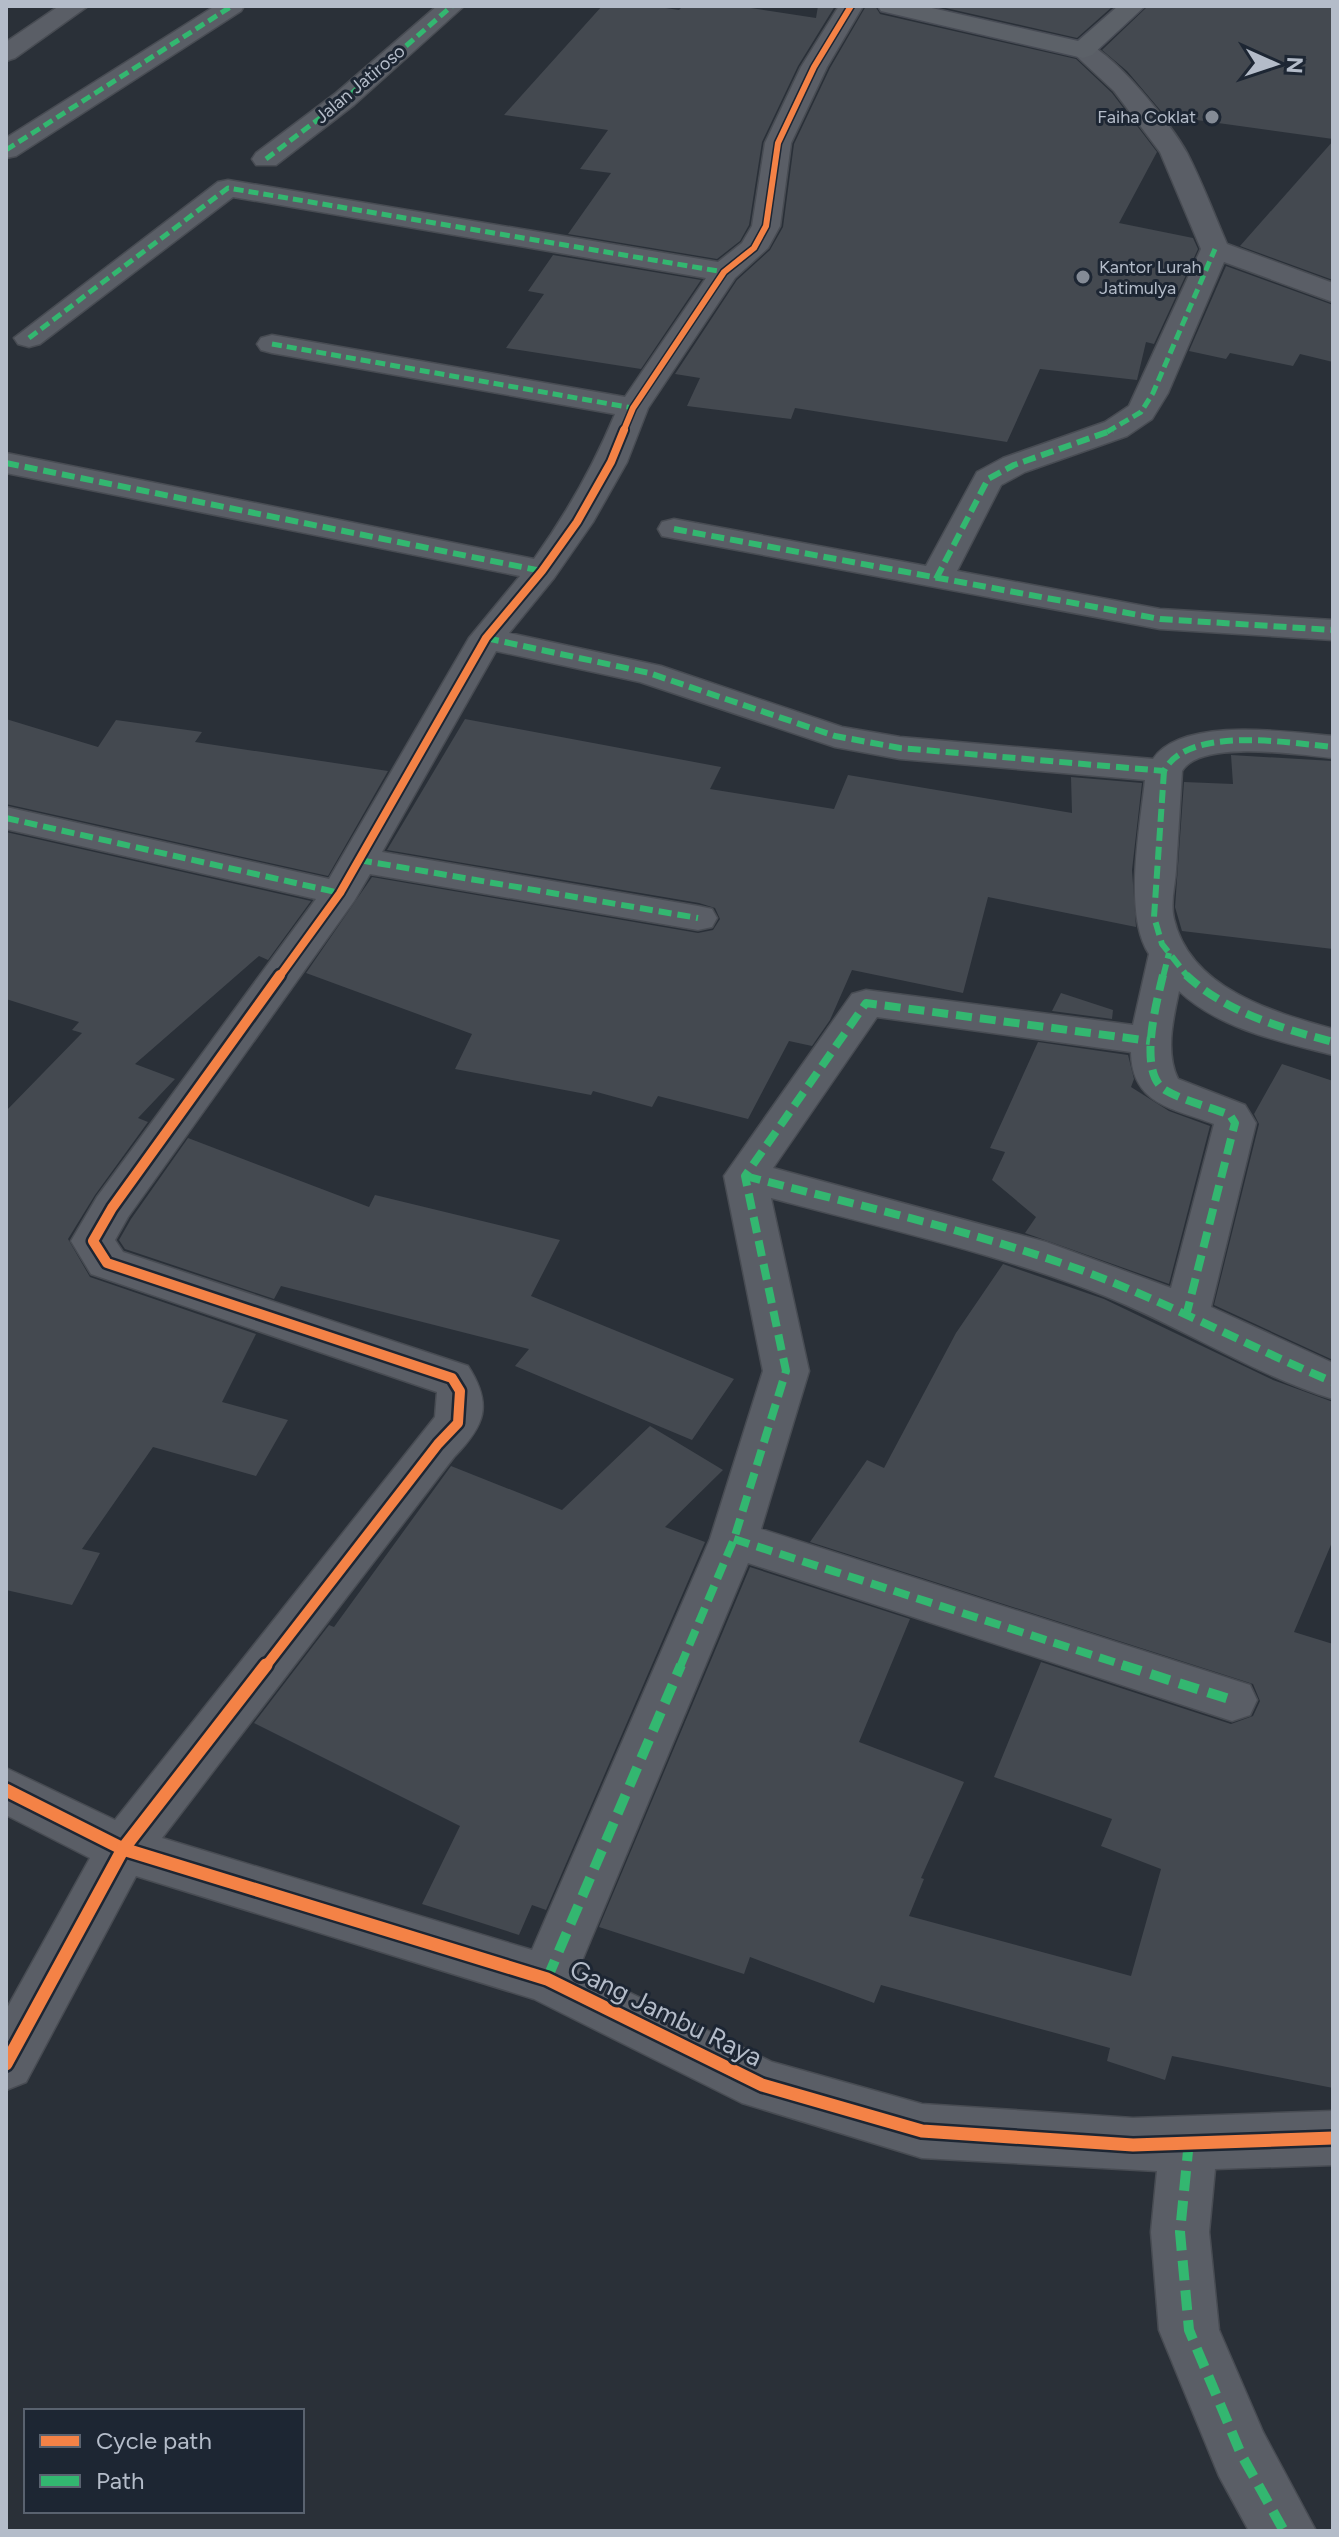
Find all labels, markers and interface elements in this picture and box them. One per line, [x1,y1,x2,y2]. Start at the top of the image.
north arrow [1235,24,1315,104]
street label: Jalan Jatiroso [310,40,410,128]
text: N [1281,56,1308,74]
place label: Faiha Coklat [1097,106,1196,128]
marker: Faiha Coklat [1203,108,1221,126]
place label: Kantor Lurah Jatimulya [1099,256,1202,299]
marker: Kantor Lurah Jatimulya [1074,268,1092,286]
street label: Gang Jambu Raya [565,1953,767,2073]
legend [24,2409,304,2513]
text: Cycle path [96,2426,212,2455]
text: Path [96,2466,144,2495]

